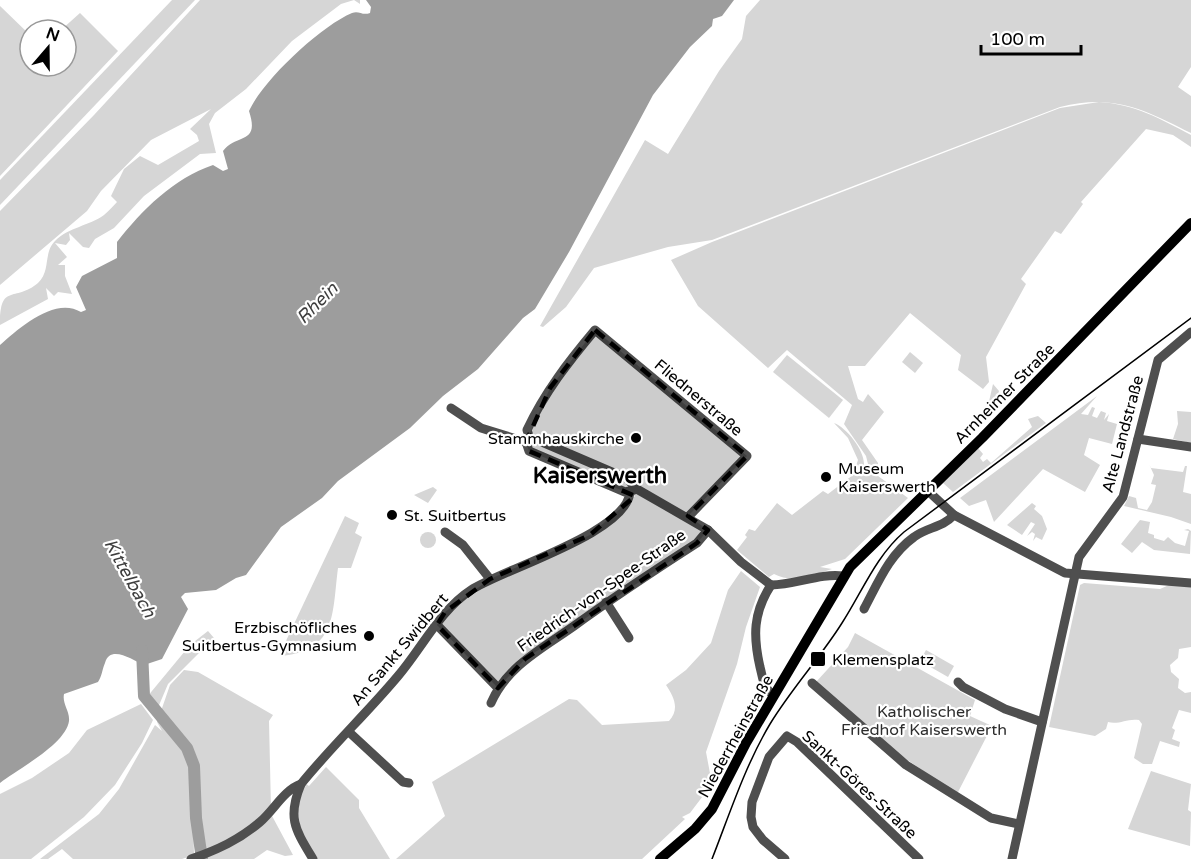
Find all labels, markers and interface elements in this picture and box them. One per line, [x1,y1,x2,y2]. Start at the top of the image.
north arrow [18,18,78,78]
scale bar [981,18,1082,56]
text: N [43,23,62,46]
text: 100 m [990,28,1045,50]
water label: Rhein [292,277,343,328]
street label: Arnheimer Straße [950,339,1059,448]
street label: Fliednerstraße [650,355,747,441]
street label: Alte Landstraße [1098,373,1148,495]
place label: Stammhauskirche [488,429,624,449]
marker: Stammhauskirche [629,431,643,445]
place label: Museum Kaiserswerth [838,459,936,497]
district label: Kaiserswerth [533,463,667,489]
marker: Museum Kaiserswerth [819,470,833,484]
place label: St. Suitbertus [404,506,506,526]
marker: St. Suitbertus [385,508,399,522]
street label: Friedrich-von-Spee-Straße [513,525,690,657]
water label: Kittelbach [99,535,161,622]
street label: An Sankt Swidbert [347,589,453,710]
place label: Erzbischöfliches Suitbertus-Gymnasium [182,618,357,656]
marker: Erzbischöfliches Suitbertus-Gymnasium [362,629,376,643]
marker: Klemensplatz [809,650,827,668]
place label: Klemensplatz [832,650,934,670]
street label: Niederrheinstraße [694,672,778,801]
park label: Katholischer Friedhof Kaiserswerth [841,702,1007,740]
street label: Sankt-Göres-Straße [798,726,921,843]

